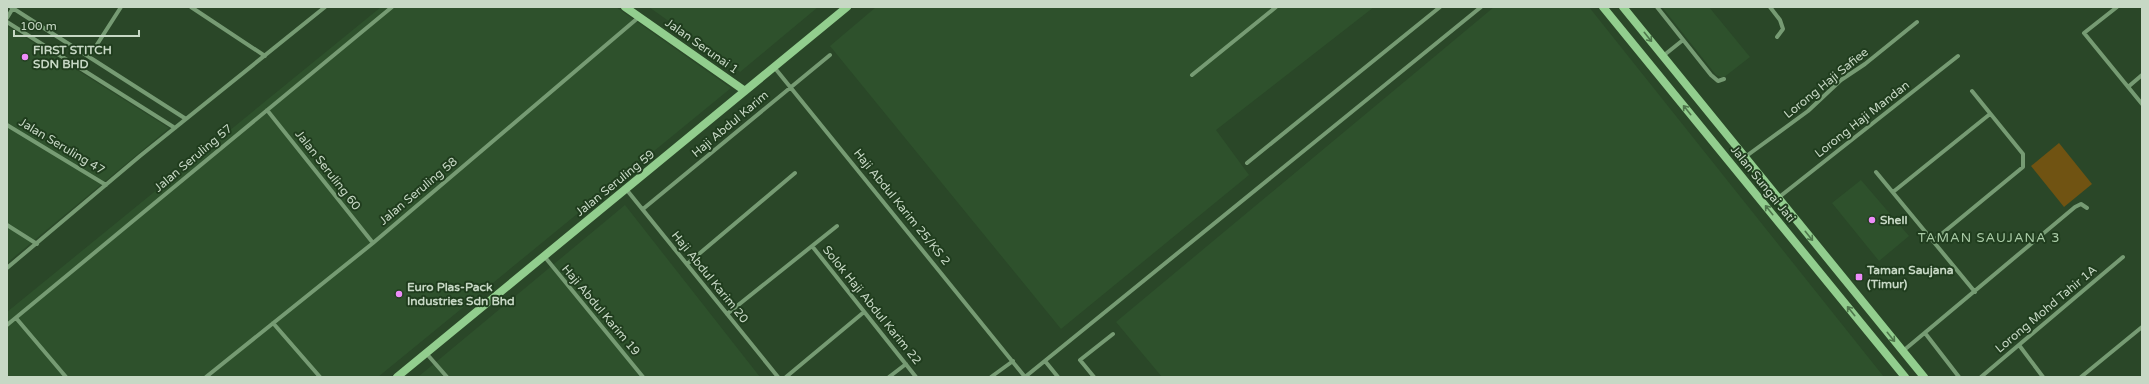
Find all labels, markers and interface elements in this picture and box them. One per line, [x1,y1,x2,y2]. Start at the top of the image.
scale bar [14,12,139,38]
street label: Jalan Serunai 1 [663,16,741,76]
text: 100 m [20,19,57,33]
one-way arrow [1643,32,1652,43]
place label: FIRST STITCH SDN BHD [33,43,112,71]
street label: Lorong Haji Safiee [1781,45,1871,121]
marker: FIRST STITCH SDN BHD [20,52,30,62]
street label: Lorong Haji Mandan [1812,78,1912,160]
street label: Haji Abdul Karim [689,88,771,160]
one-way arrow [1683,104,1691,115]
street label: Jalan Seruling 47 [17,115,107,177]
street label: Jalan Seruling 57 [151,121,235,195]
street label: Jalan Seruling 60 [292,127,364,213]
street label: Jalan Sungai Jati [1728,143,1798,225]
street label: Haji Abdul Karim 25/KS 2 [851,146,953,268]
street label: Jalan Seruling 59 [573,147,657,219]
street label: Jalan Seruling 58 [376,154,460,228]
one-way arrow [1765,205,1774,216]
place label: Shell [1880,213,1907,227]
marker: Shell [1867,215,1877,225]
street label: Haji Abdul Karim 20 [669,228,752,326]
one-way arrow [1805,230,1814,241]
district label: TAMAN SAUJANA 3 [1918,230,2060,246]
street label: Solok Haji Abdul Karim 22 [820,243,924,367]
street label: Haji Abdul Karim 19 [559,262,643,358]
street label: Lorong Mohd Tahir 1A [1992,262,2100,356]
place label: Taman Saujana (Timur) [1866,263,1954,291]
marker: Taman Saujana (Timur) [1854,272,1864,282]
place label: Euro Plas-Pack Industries Sdn Bhd [407,280,515,308]
marker: Euro Plas-Pack Industries Sdn Bhd [394,289,404,299]
one-way arrow [1847,306,1856,316]
one-way arrow [1887,331,1896,342]

